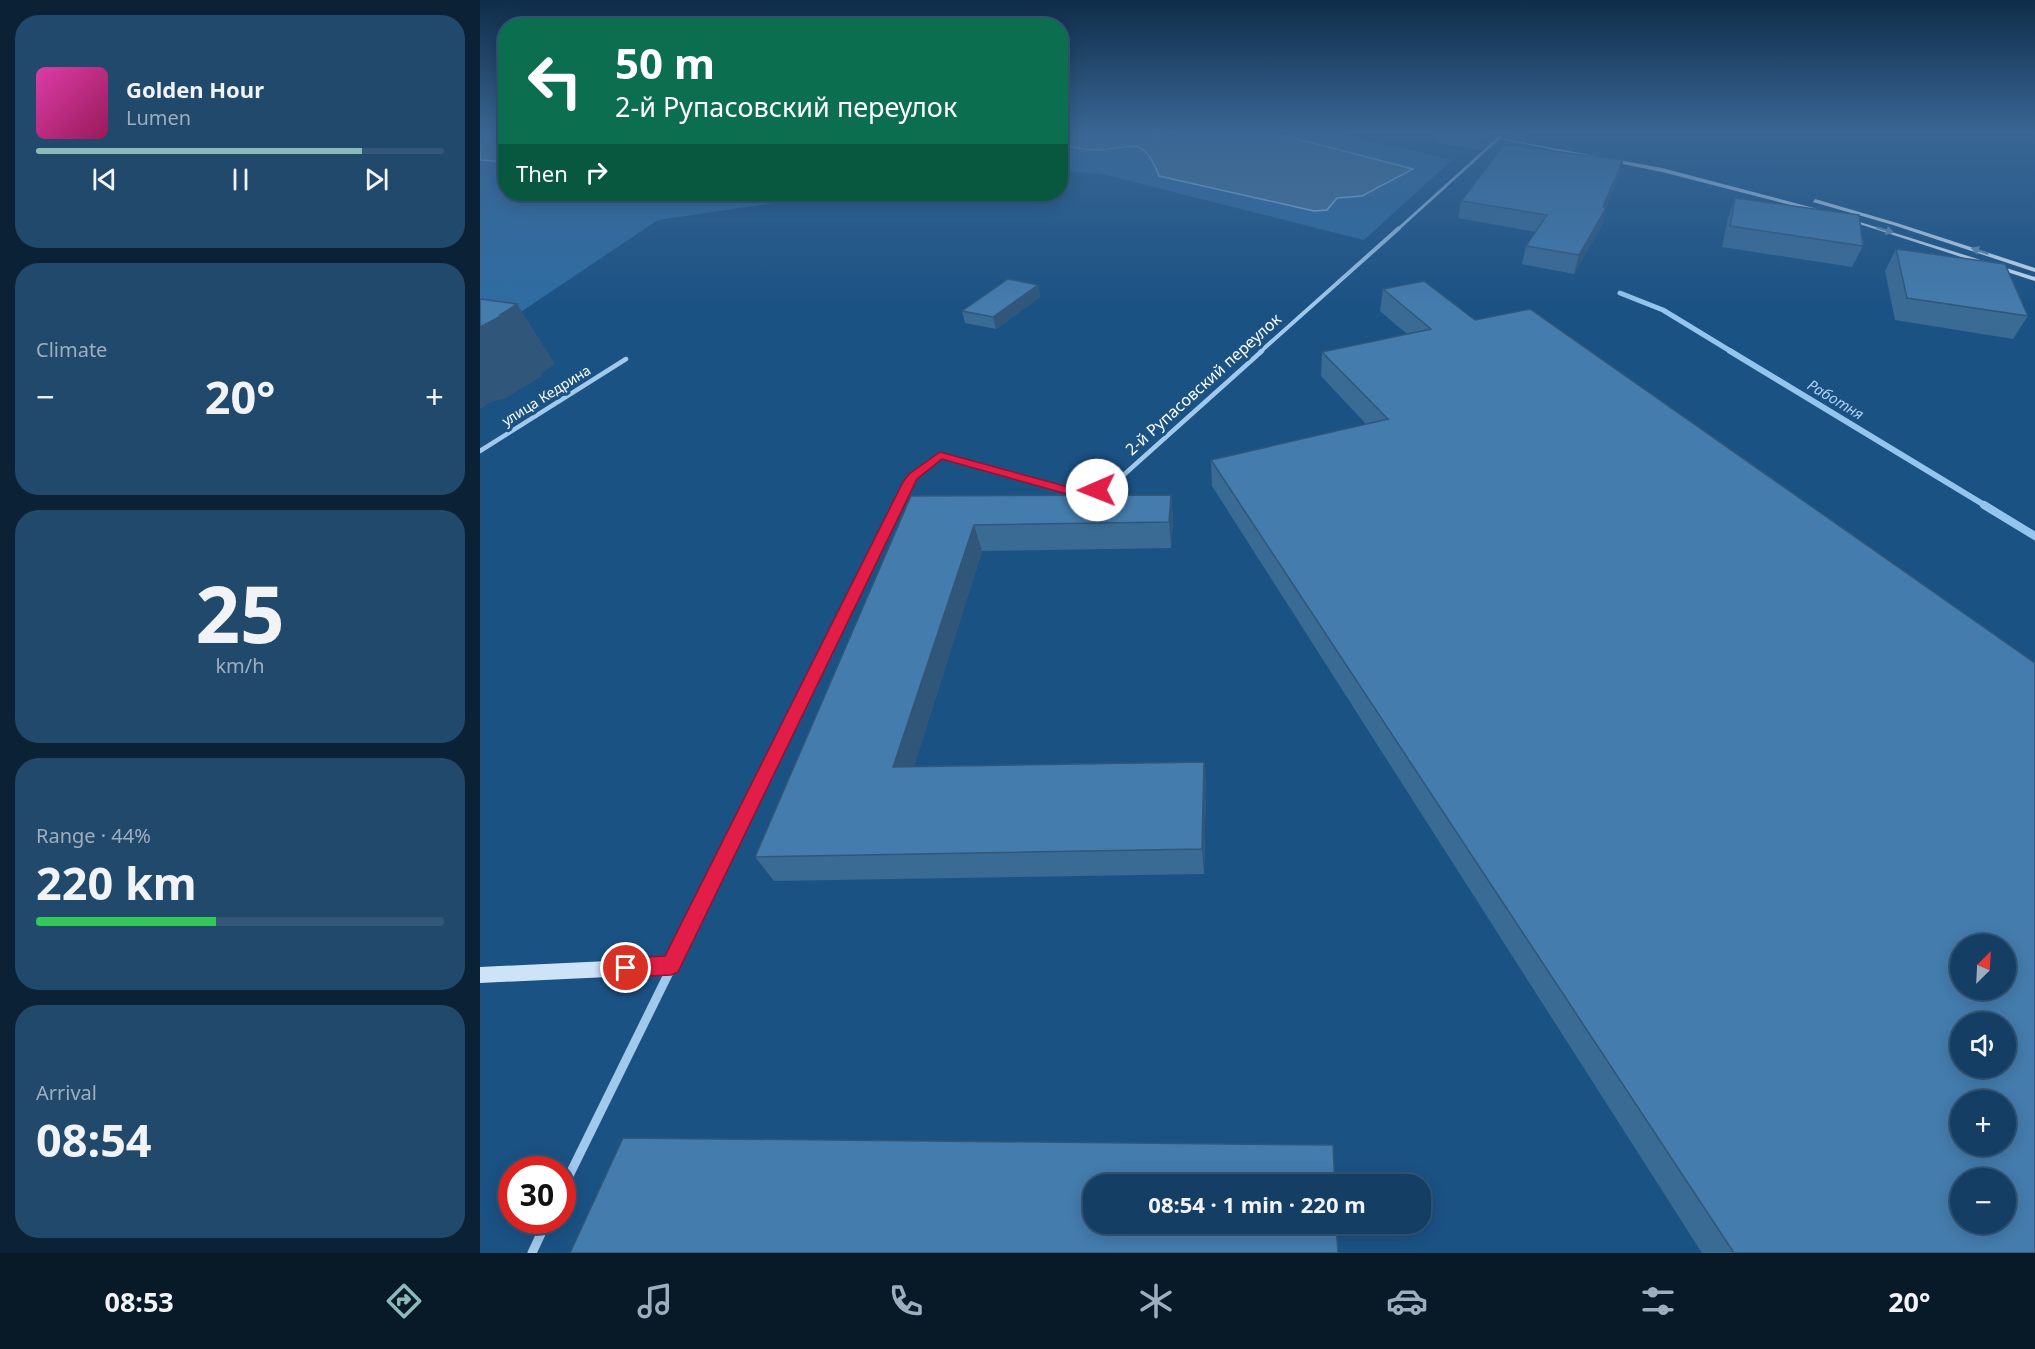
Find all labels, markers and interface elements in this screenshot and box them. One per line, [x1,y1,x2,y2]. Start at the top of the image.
text: 50 m [615,34,715,91]
icon: left [516,42,594,120]
text: Golden Hour [126,74,264,104]
text: 2-й Рупасовский переулок [615,88,957,125]
text: Lumen [126,104,191,131]
icon: right [580,156,613,189]
text: Then [516,158,568,188]
icon: previous [88,163,121,196]
icon: pause [224,163,257,196]
icon: next [360,163,393,196]
one-way arrow [1876,226,1894,235]
one-way arrow [1971,246,1989,256]
street label: 2-й Рупасовский переулок [1120,308,1286,460]
text: Climate [36,336,107,363]
street label: улица Кедрина [498,360,594,430]
text: 20° [205,366,275,427]
text: − [36,374,55,419]
text: + [425,374,444,419]
water label: Работня [1804,374,1868,424]
position arrow [1065,458,1129,522]
text: 25 [195,560,285,666]
text: km/h [215,652,265,679]
text: Range · 44% [36,822,151,849]
text: 220 km [36,852,197,913]
north arrow [1950,934,2016,1000]
map controls [1950,934,2016,1234]
pin [600,942,651,993]
icon: arrive [609,951,642,984]
button: sound [1950,1012,2016,1078]
text: Arrival [36,1079,97,1106]
button: + [1950,1090,2016,1156]
text: 08:54 [36,1109,152,1170]
speed limit sign: 30 [498,1156,576,1234]
button: − [1950,1168,2016,1234]
text: 08:54 · 1 min · 220 m [1148,1189,1366,1219]
icon: directions [383,1280,425,1322]
icon: music [634,1280,676,1322]
icon: phone [885,1280,927,1322]
icon: climate [1135,1280,1177,1322]
icon: car [1386,1280,1428,1322]
icon: filters [1637,1280,1679,1322]
text: 08:53 [104,1283,174,1320]
text: 20° [1888,1283,1931,1320]

